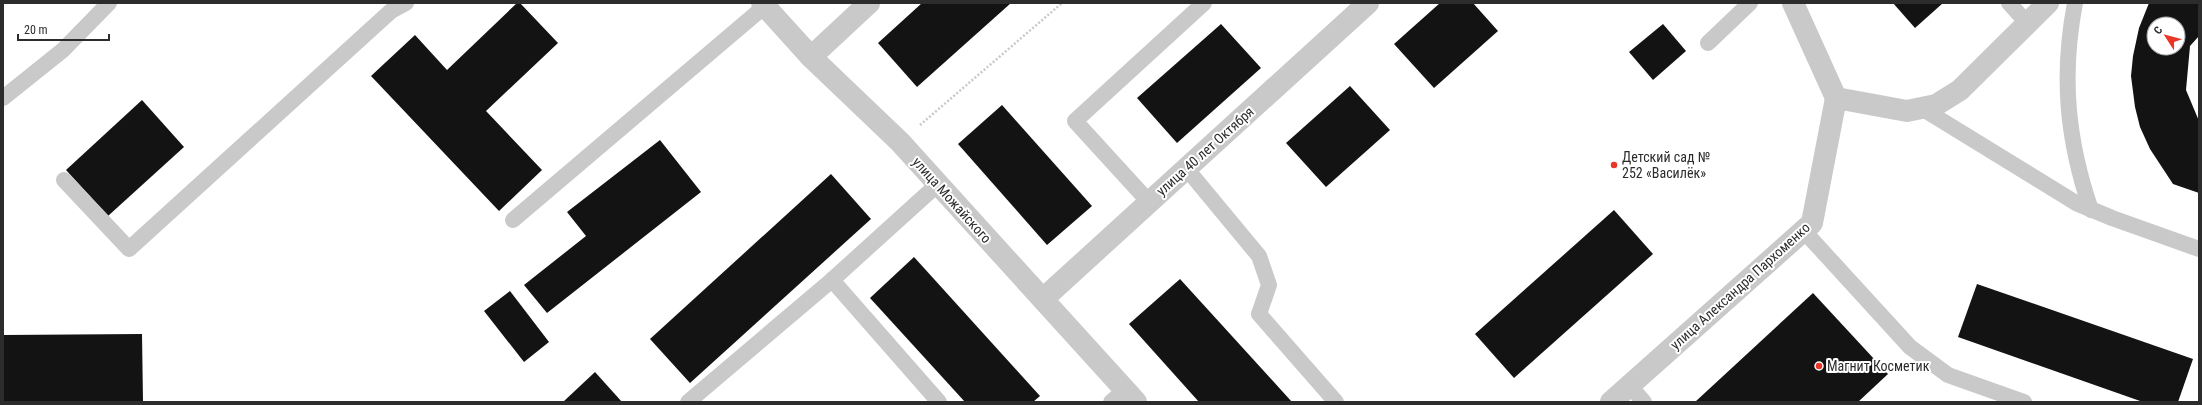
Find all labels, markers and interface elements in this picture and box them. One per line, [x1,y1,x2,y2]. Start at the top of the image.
scale bar [18,16,109,42]
north arrow [2146,16,2186,56]
text: 20 m [24,23,48,37]
text: С [2151,24,2165,37]
street label: улица 40 лет Октября [1153,103,1257,199]
place label: Детский сад № 252 «Василёк» [1622,149,1710,181]
street label: улица Можайского [909,154,995,246]
marker: Детский сад № 252 «Василёк» [1609,160,1619,170]
street label: улица Александра Пархоменко [1667,219,1813,353]
place label: Магнит Косметик [1827,358,1930,374]
marker: Магнит Косметик [1814,361,1824,371]

